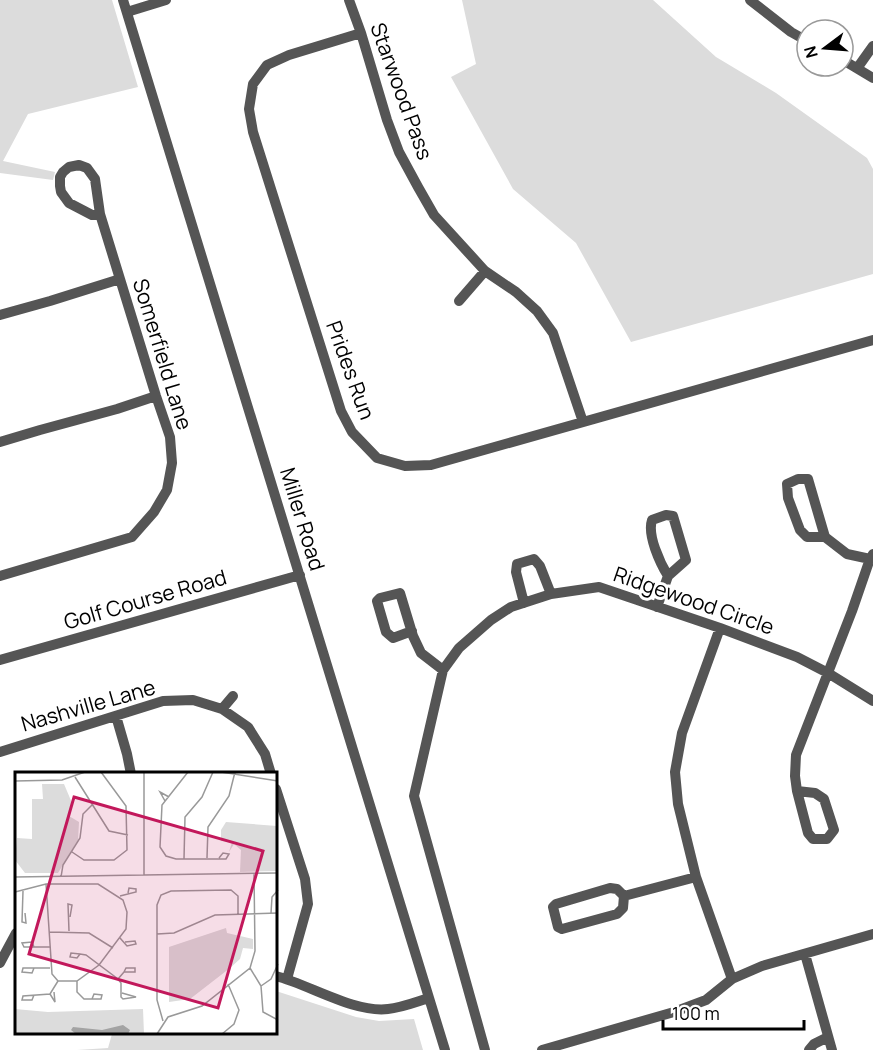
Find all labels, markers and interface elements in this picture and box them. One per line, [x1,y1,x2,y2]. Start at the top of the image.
north arrow [795,18,855,78]
street label: Starwood Pass [364,19,440,163]
text: N [798,44,823,61]
street label: Somerfield Lane [127,275,199,433]
street label: Prides Run [320,317,382,423]
street label: Miller Road [274,464,332,574]
street label: Ridgewood Circle [610,559,778,641]
street label: Golf Course Road [60,562,230,636]
street label: Nashville Lane [18,672,158,738]
inset map [15,772,278,1035]
scale bar [663,993,804,1031]
text: 100 m [672,1001,720,1025]

